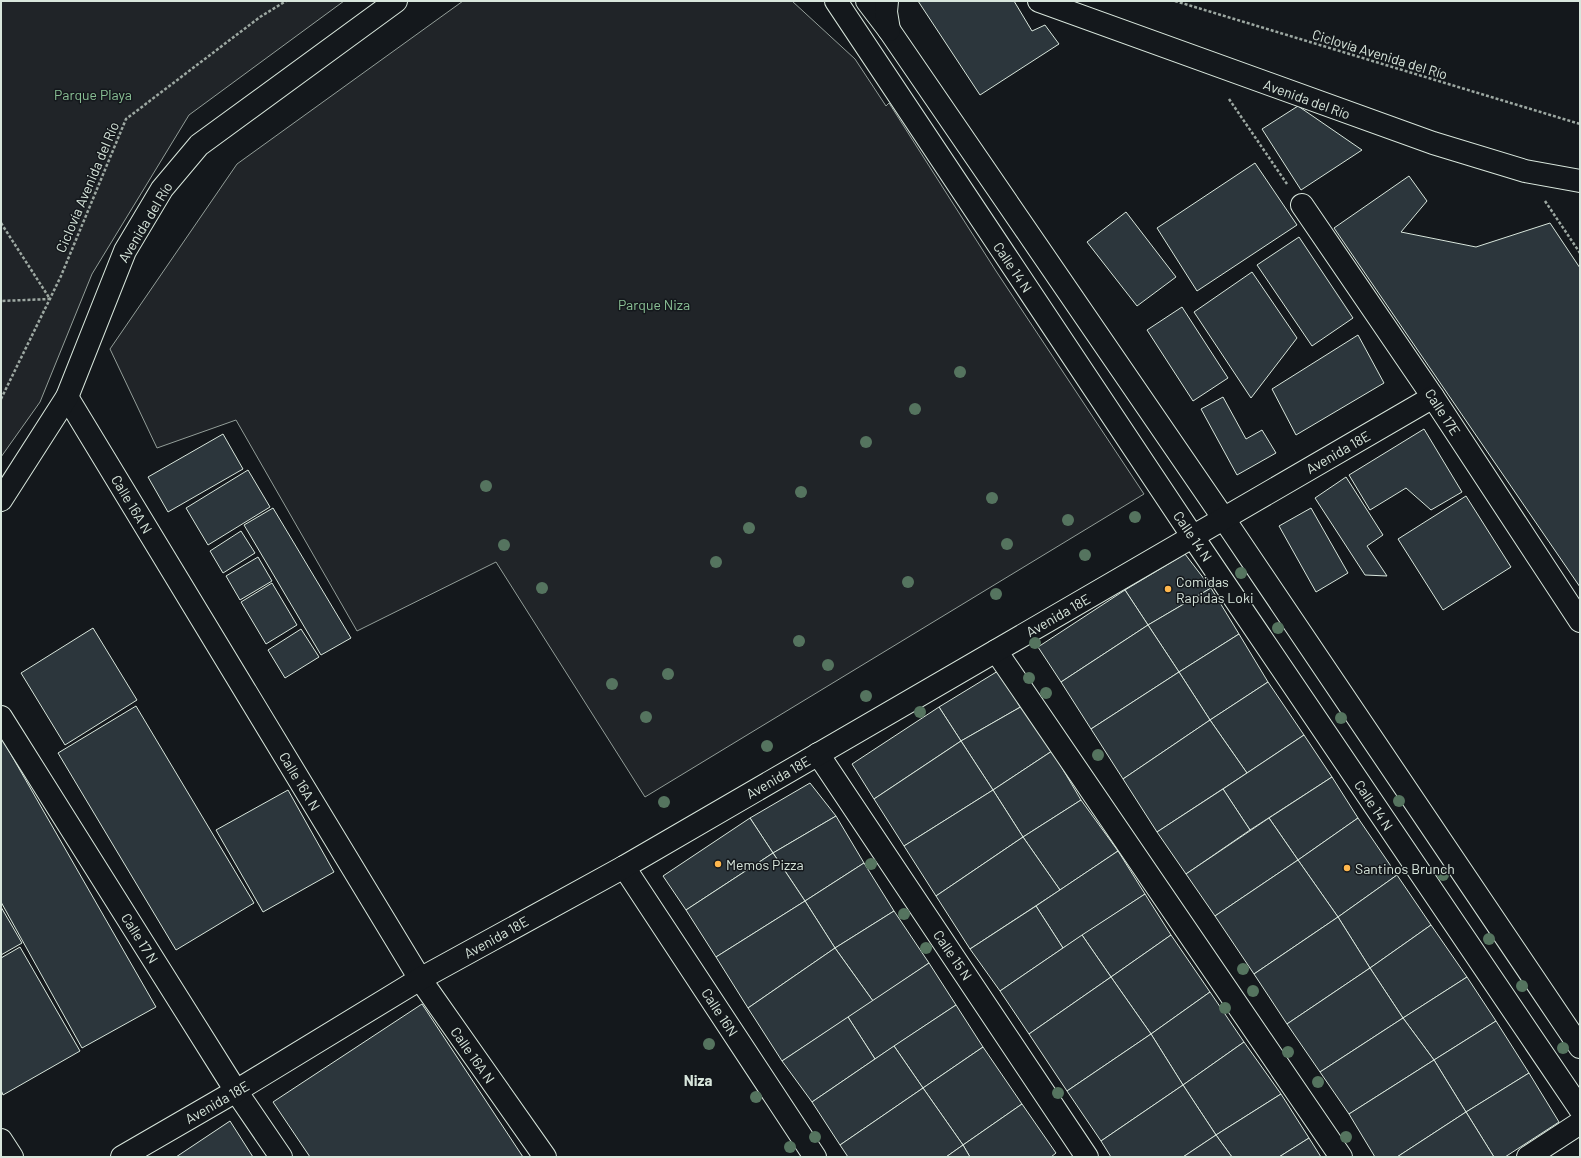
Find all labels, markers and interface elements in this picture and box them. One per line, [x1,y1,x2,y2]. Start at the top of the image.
street label: Ciclovía Avenida del Río [1310,25,1450,83]
street label: Avenida del Río [1261,75,1353,123]
park label: Parque Playa [54,86,132,103]
street label: Ciclovía Avenida del Río [52,119,122,255]
street label: Avenida del Río [114,179,176,265]
street label: Calle 14 N [990,239,1036,295]
park label: Parque Niza [618,296,690,313]
street label: Calle 17E [1422,385,1464,439]
street label: Avenida 18E [1303,427,1373,477]
street label: Calle 16A N [108,472,156,536]
street label: Calle 14 N [1170,508,1216,564]
place label: Comidas Rapidas Loki [1176,573,1254,606]
marker: Comidas Rapidas Loki [1163,584,1173,594]
street label: Avenida 18E [1023,590,1093,640]
street label: Calle 16A N [276,749,324,813]
street label: Avenida 18E [743,752,813,802]
street label: Calle 14 N [1351,777,1397,833]
place label: Memos Pizza [726,856,804,873]
marker: Memos Pizza [713,859,723,869]
place label: Santinos Brunch [1355,860,1455,877]
marker: Santinos Brunch [1342,863,1352,873]
street label: Calle 17 N [118,910,162,966]
street label: Avenida 18E [461,912,531,962]
street label: Calle 15 N [930,927,976,983]
street label: Calle 16N [698,985,742,1039]
street label: Calle 16A N [447,1023,499,1087]
district label: Niza [684,1071,712,1089]
street label: Avenida 18E [182,1077,252,1127]

